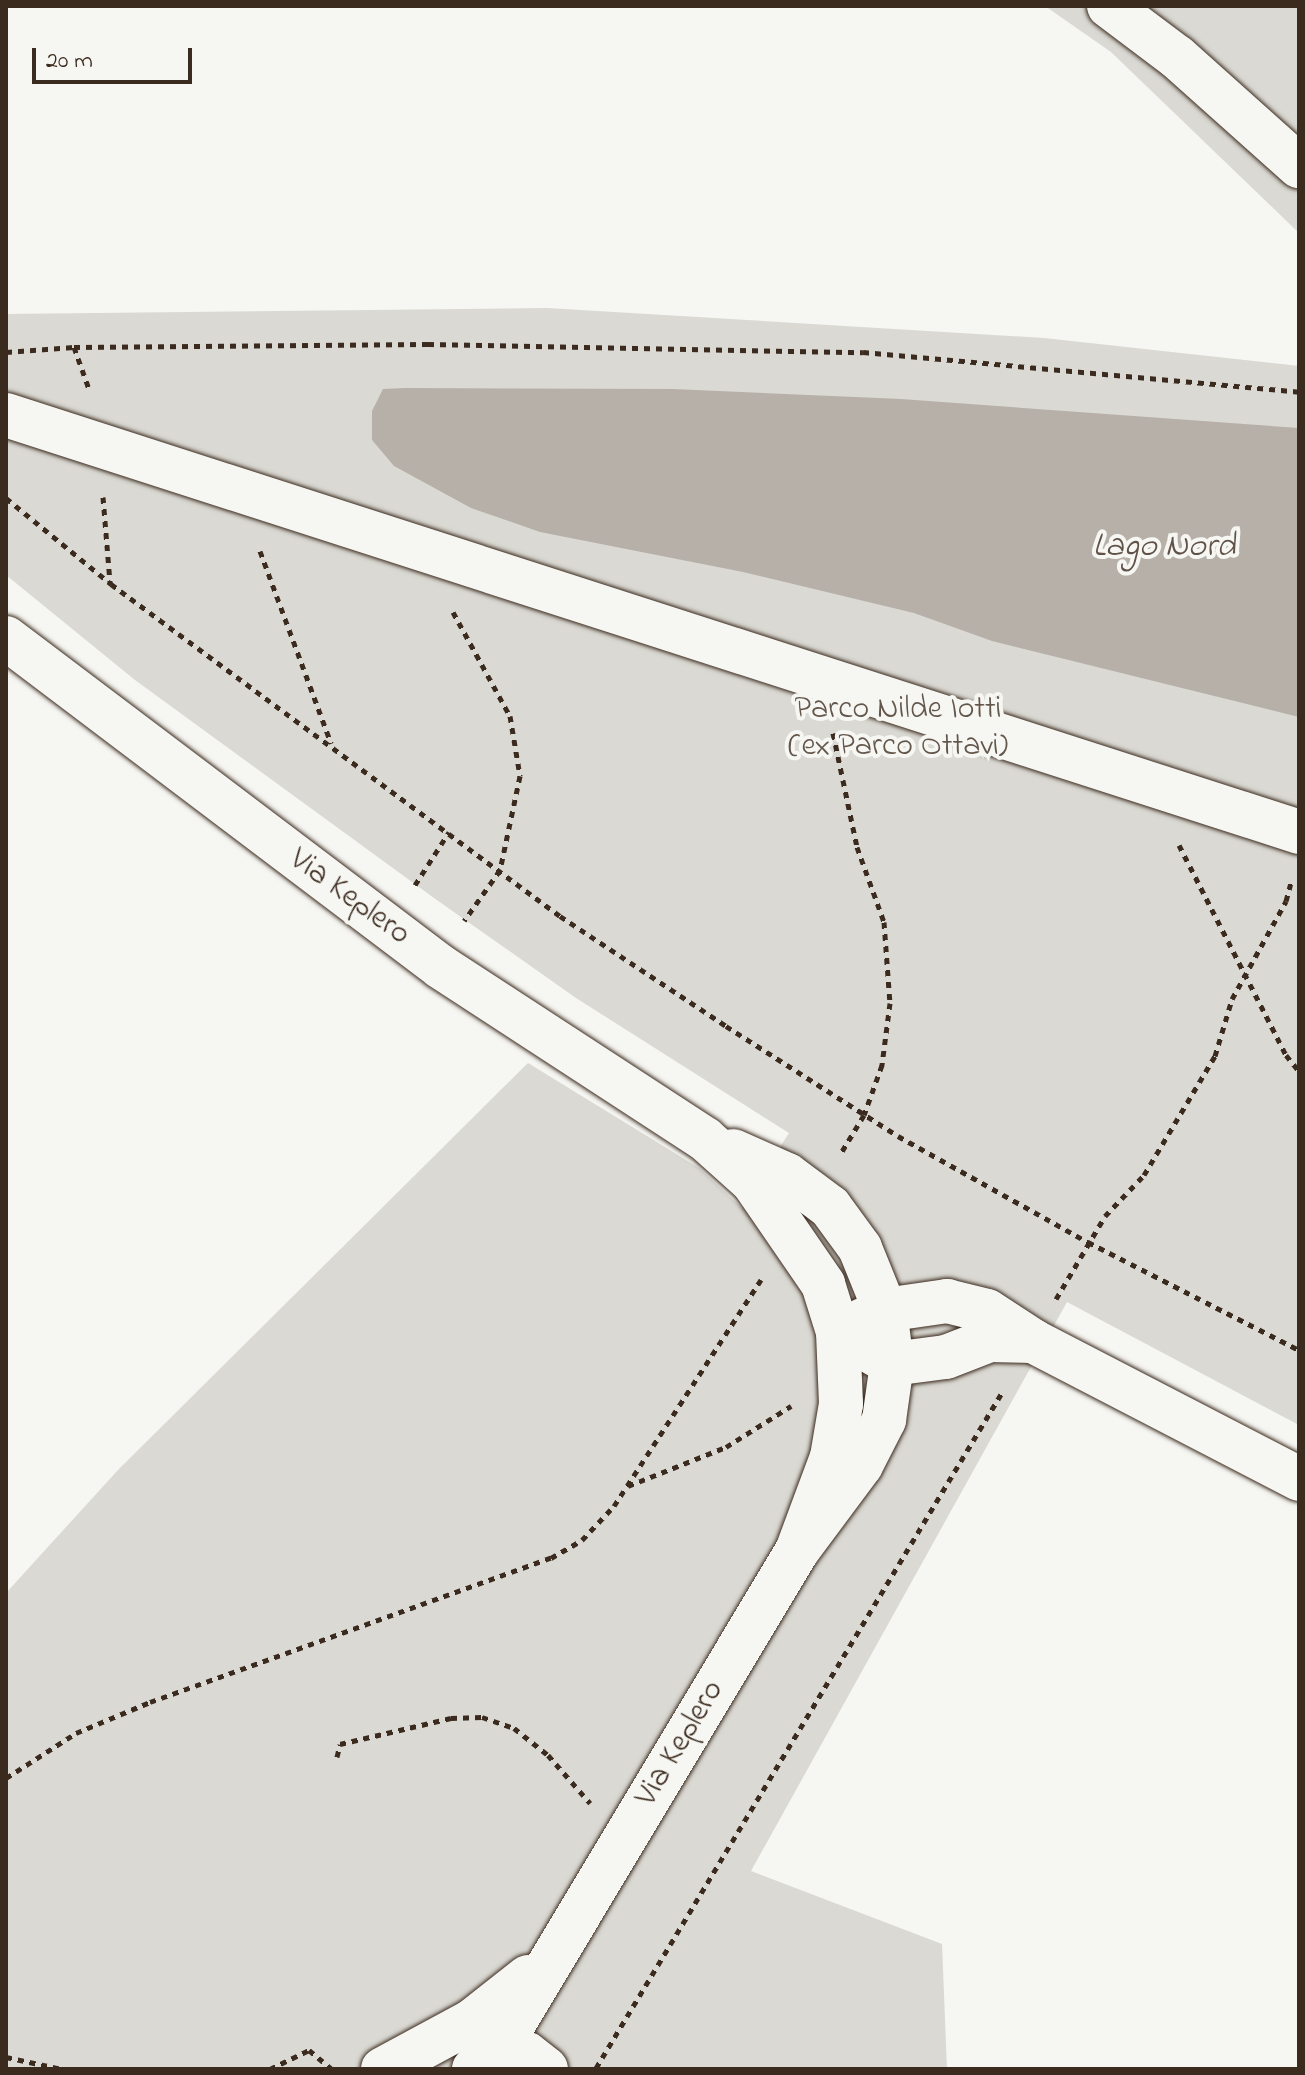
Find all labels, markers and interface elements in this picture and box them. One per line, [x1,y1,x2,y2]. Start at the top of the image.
scale bar [36,32,196,82]
text: 20 m [46,44,93,79]
water label: Lago Nord [1093,528,1235,568]
park label: Parco Nilde Iotti (ex Parco Ottavi) [788,692,1008,767]
street label: Via Keplero [281,841,417,955]
street label: Via Keplero [628,1674,734,1814]

